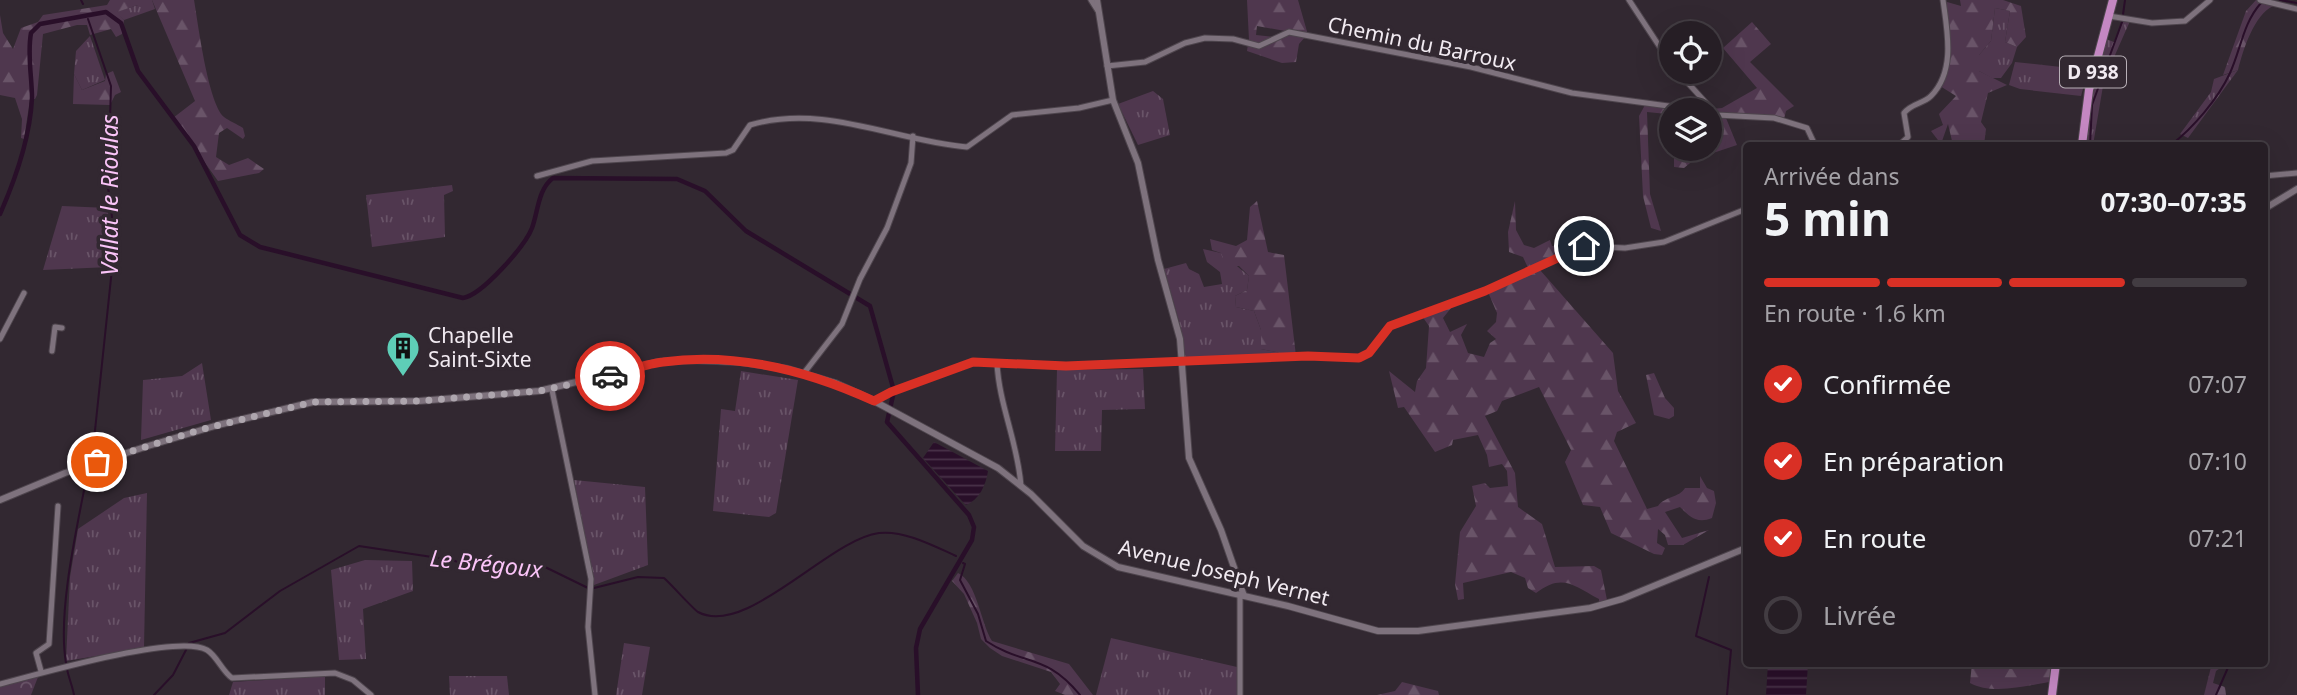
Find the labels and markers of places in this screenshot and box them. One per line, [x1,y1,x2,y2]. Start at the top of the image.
pin [1554,216,1614,276]
place label: Chapelle Saint-Sixte [428,321,532,373]
building icon: Chapelle Saint-Sixte [384,329,422,378]
pin [67,432,127,492]

